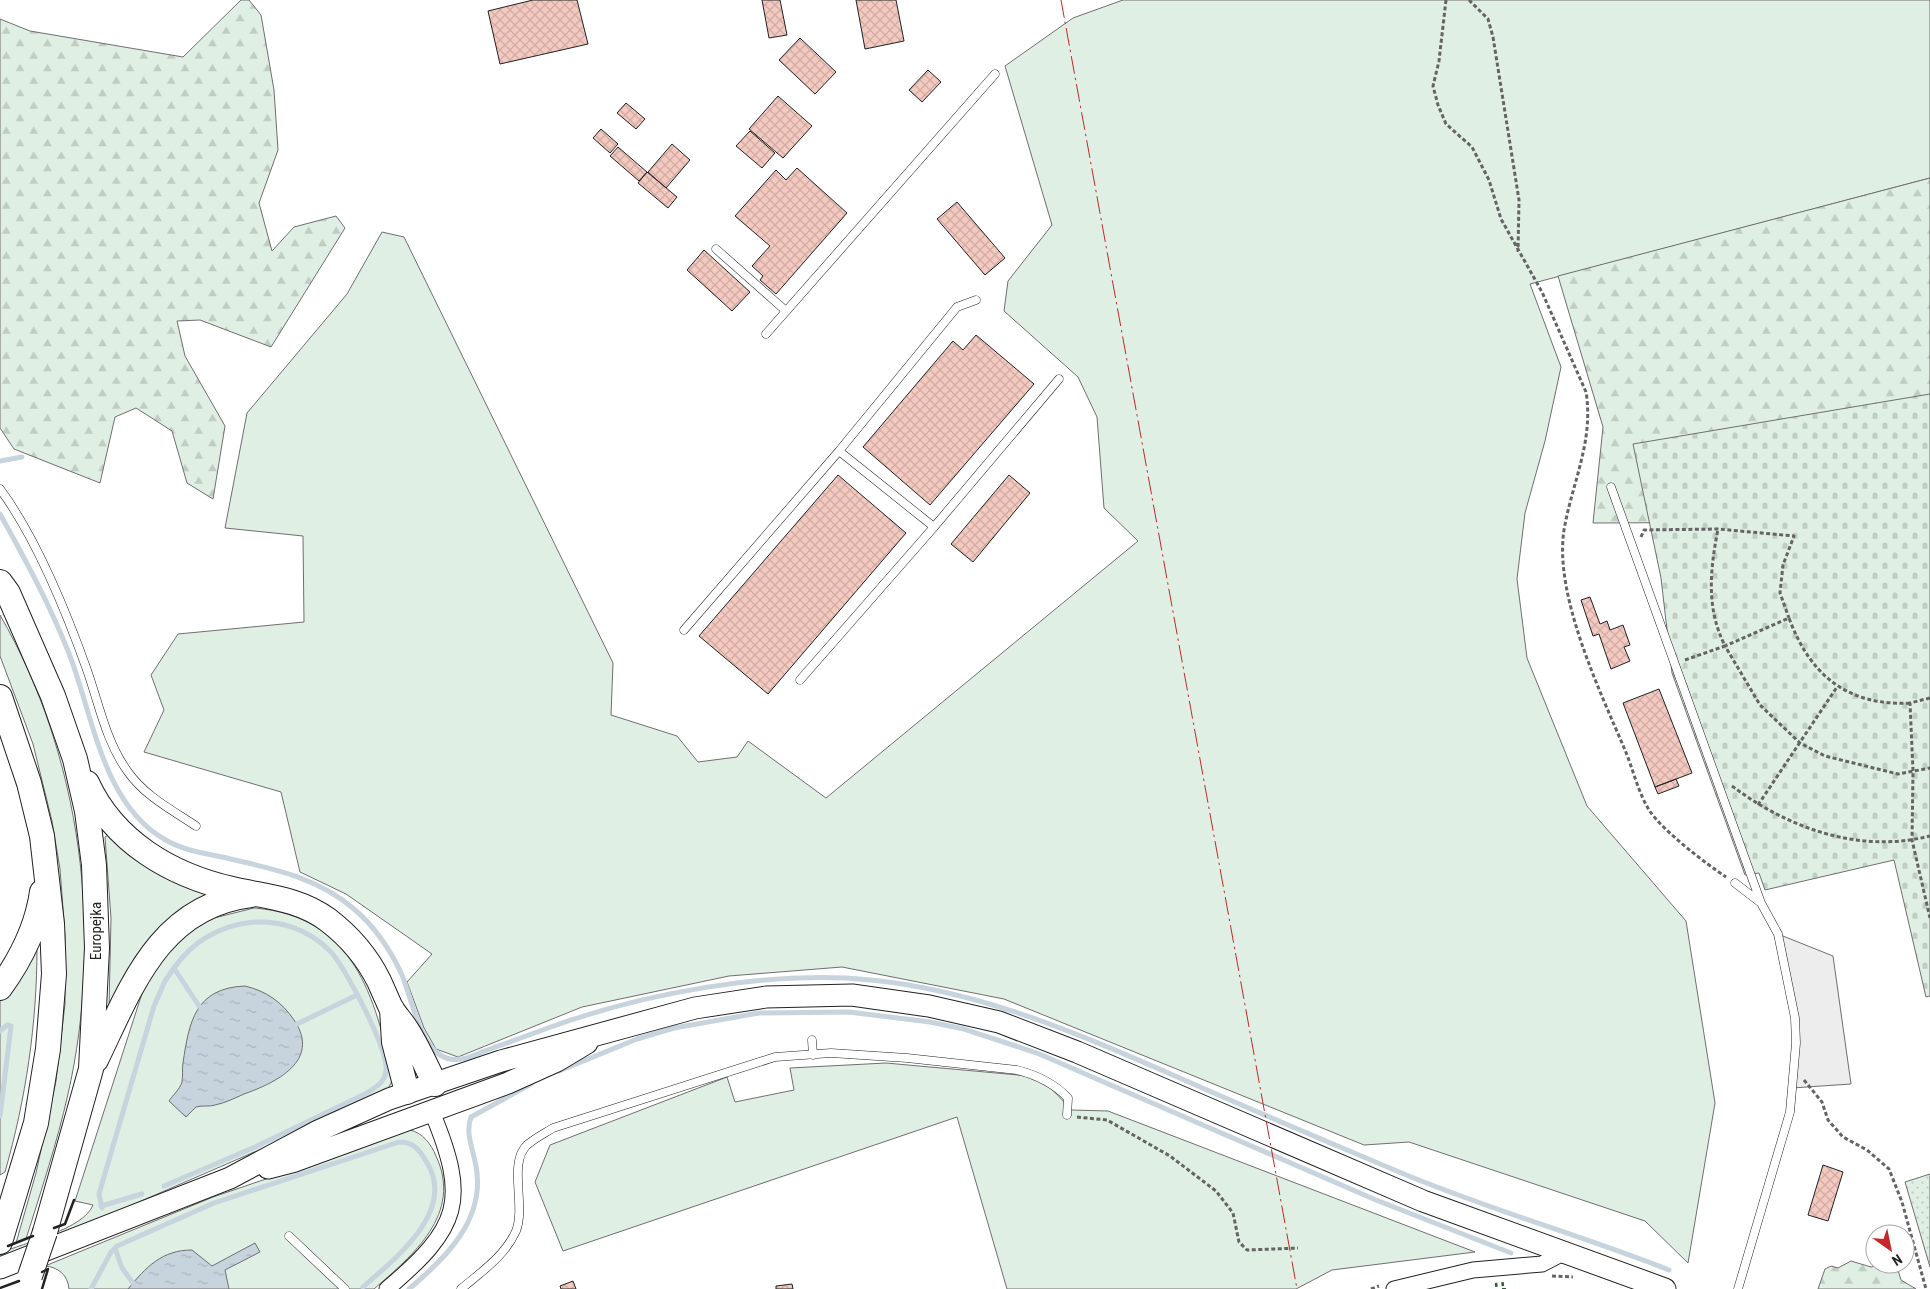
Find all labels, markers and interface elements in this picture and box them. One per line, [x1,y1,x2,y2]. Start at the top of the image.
street label: Europejka [87,902,105,960]
north arrow [1865,1224,1915,1274]
text: N [1889,1251,1905,1269]

